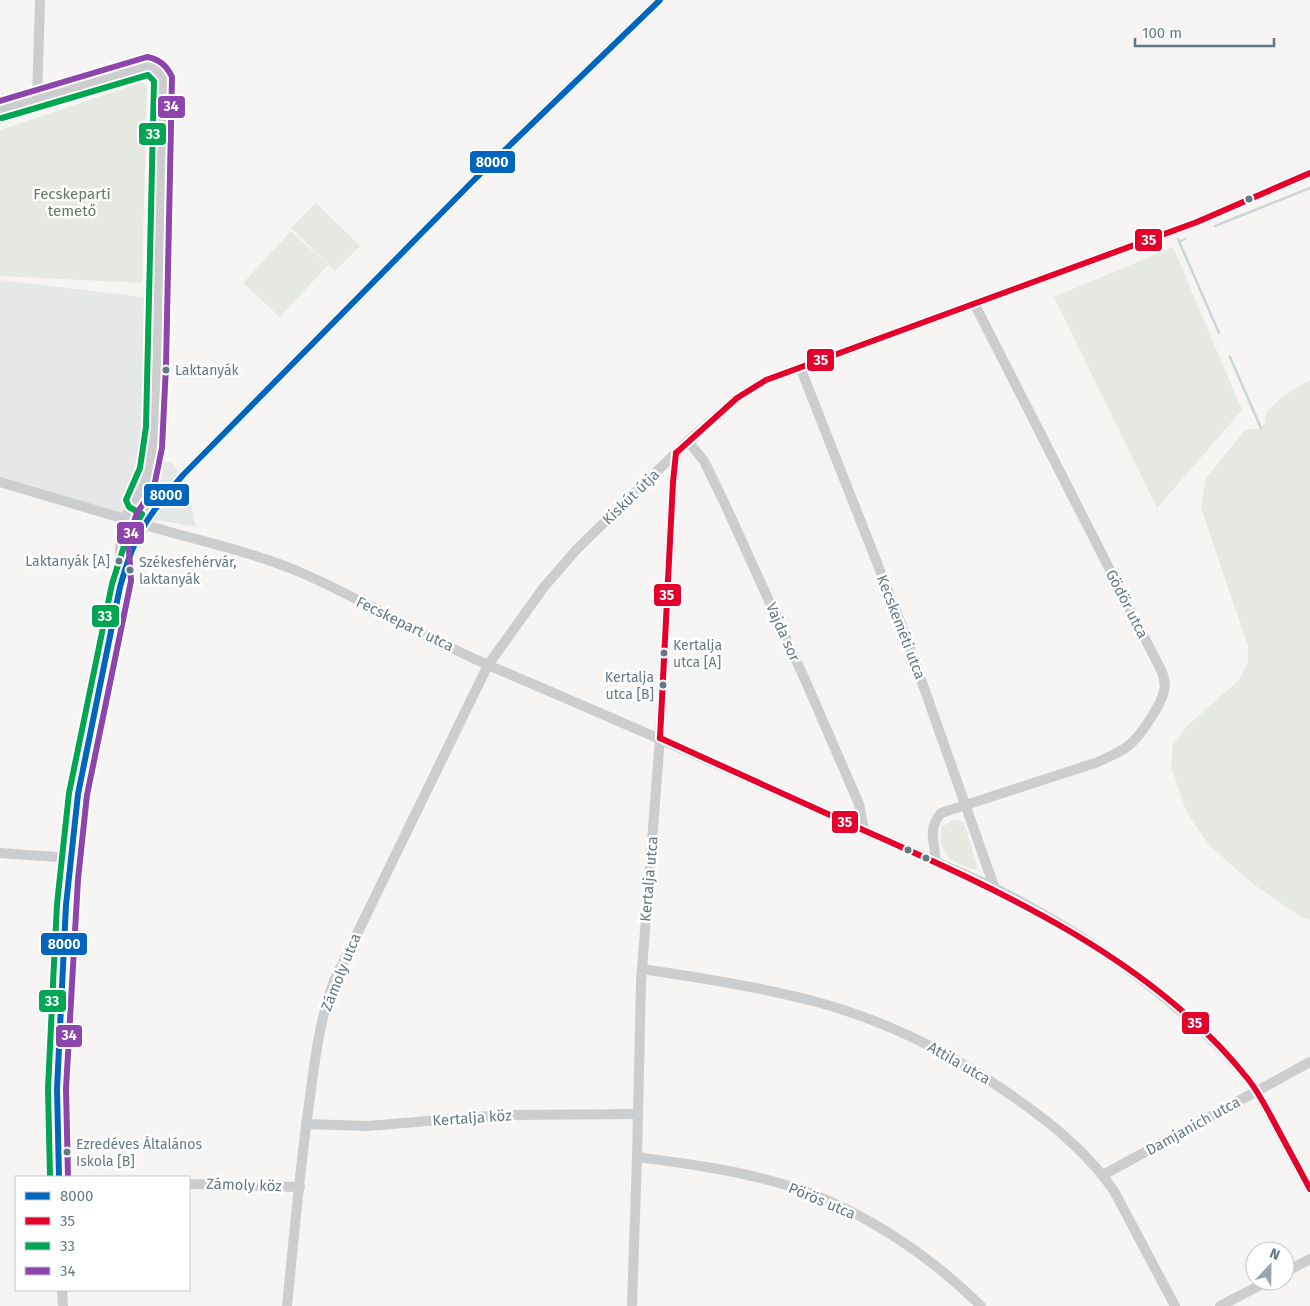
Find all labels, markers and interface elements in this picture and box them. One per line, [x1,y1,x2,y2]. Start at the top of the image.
scale bar [1135,15,1274,47]
text: 100 m [1142,24,1182,42]
line badge: 34 [157,95,186,119]
text: 34 [162,98,179,115]
line badge: 33 [138,122,167,146]
text: 33 [145,126,160,143]
line badge: 8000 [469,150,516,174]
text: 8000 [476,154,508,171]
park label: Fecskeparti temető [33,185,111,220]
unlabelled marker [1244,194,1254,204]
line badge: 35 [1134,228,1163,252]
text: 35 [1141,232,1157,249]
line badge: 35 [806,348,835,372]
text: 35 [813,352,829,369]
place label: Laktanyák [175,362,240,379]
marker: Laktanyák [161,365,171,375]
street label: Kiskút útja [599,465,663,529]
line badge: 8000 [143,483,190,507]
text: 8000 [150,487,182,504]
line badge: 34 [116,521,145,545]
text: 34 [122,525,139,542]
place label: Laktanyák [A] [25,553,110,570]
place label: Székesfehérvár, laktanyák [139,554,237,588]
marker: Laktanyák [A] [114,556,124,566]
marker: Székesfehérvár, laktanyák [125,565,135,575]
street label: Gödör utca [1102,567,1152,641]
street label: Kecskeméti utca [873,572,929,682]
line badge: 35 [653,583,682,607]
text: 35 [659,587,675,604]
street label: Fecskepart utca [353,593,457,655]
street label: Vajda sor [762,600,804,664]
line badge: 33 [91,604,120,628]
text: 33 [97,608,112,625]
place label: Kertalja utca [A] [673,637,722,671]
marker: Kertalja utca [A] [659,648,669,658]
place label: Kertalja utca [B] [605,669,654,703]
marker: Kertalja utca [B] [658,680,668,690]
line badge: 35 [831,810,859,834]
text: 35 [837,814,853,831]
street label: Kertalja utca [636,836,662,922]
unlabelled marker [903,845,913,855]
unlabelled marker [921,853,931,863]
street label: Zámoly utca [317,931,365,1013]
line badge: 8000 [40,932,88,956]
text: 8000 [48,936,80,953]
line badge: 33 [38,989,67,1013]
text: 33 [44,993,59,1010]
line badge: 35 [1181,1011,1210,1035]
text: 35 [1187,1015,1203,1032]
line badge: 34 [55,1024,83,1048]
text: 34 [60,1027,77,1044]
street label: Attila utca [925,1038,993,1088]
street label: Damjanich utca [1143,1093,1243,1159]
street label: Kertalja köz [432,1106,513,1130]
place label: Ezredéves Általános Iskola [B] [76,1135,202,1170]
marker: Ezredéves Általános Iskola [B] [62,1147,72,1157]
street label: Zámoly köz [206,1175,283,1195]
legend [15,1176,190,1291]
street label: Pörös utca [786,1179,858,1223]
text: 8000 [60,1187,93,1205]
text: 35 [60,1212,75,1230]
text: 33 [60,1237,75,1255]
north arrow [1245,1241,1295,1291]
text: N [1267,1245,1282,1264]
text: 34 [60,1262,75,1280]

